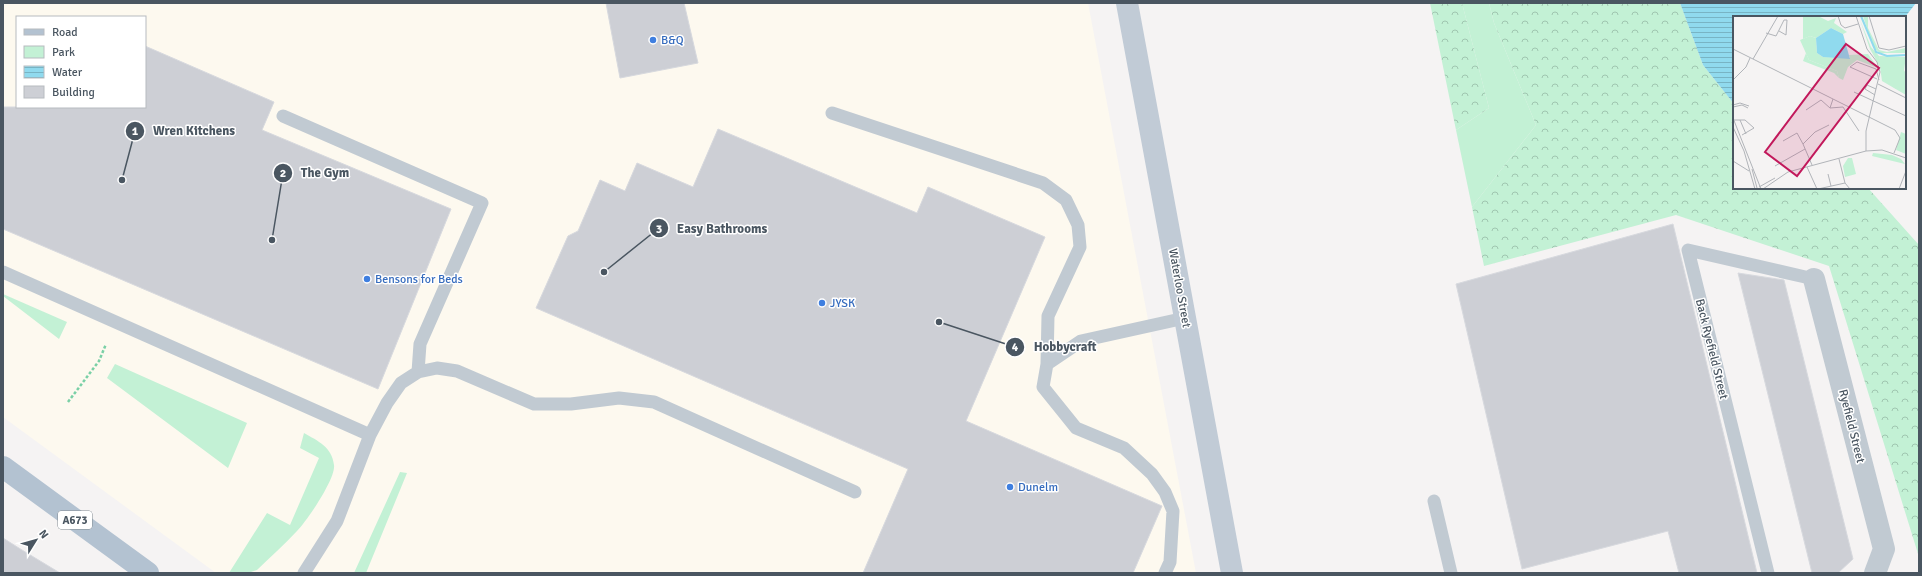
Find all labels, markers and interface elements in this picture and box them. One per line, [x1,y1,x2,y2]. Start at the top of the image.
legend [16,16,146,108]
inset map [1733,16,1906,189]
text: Road [52,25,78,40]
place label: B&Q [661,33,684,48]
marker: B&Q [648,35,658,45]
text: Park [52,45,75,60]
text: Water [52,65,83,80]
text: Building [52,85,95,100]
callout: Wren Kitchens [125,118,243,143]
text: Wren Kitchens [153,123,235,139]
text: 1 [132,124,139,139]
callout: The Gym [273,160,357,185]
text: The Gym [301,165,350,181]
text: 2 [280,166,286,181]
callout: Easy Bathrooms [649,216,775,241]
text: Easy Bathrooms [677,221,767,237]
text: 3 [656,222,662,237]
street label: Waterloo Street [1165,247,1194,329]
place label: Bensons for Beds [375,272,463,287]
marker: Bensons for Beds [362,274,372,284]
place label: JYSK [830,296,855,311]
street label: Back Ryefield Street [1692,297,1731,401]
marker: JYSK [817,298,827,308]
callout: Hobbycraft [1005,334,1104,359]
text: Hobbycraft [1034,339,1096,355]
text: 4 [1012,340,1019,355]
street label: Ryefield Street [1835,388,1868,465]
place label: Dunelm [1018,480,1058,495]
marker: Dunelm [1005,482,1015,492]
road number: A673 [58,511,92,529]
north arrow [16,520,56,560]
text: N [36,527,51,541]

